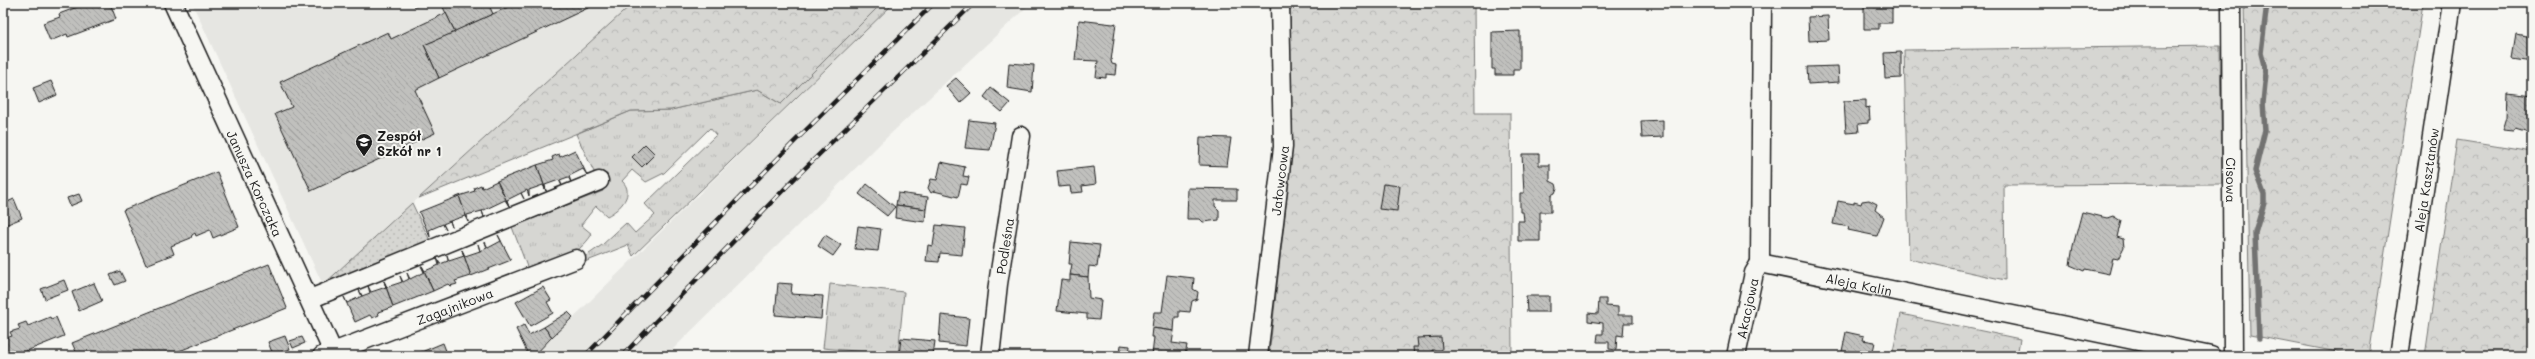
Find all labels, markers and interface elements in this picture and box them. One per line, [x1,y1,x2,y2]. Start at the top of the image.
street label: Janusza Korczaka [224,127,287,239]
place label: Zespół Szkół nr 1 [377,127,441,159]
street label: Aleja Kasztanów [2409,127,2442,233]
school or university icon: Zespół Szkół nr 1 [354,132,374,157]
street label: Jałowcowa [1266,144,1292,216]
street label: Cisowa [2223,157,2241,203]
street label: Podleśna [991,216,1017,275]
street label: Aleja Kalin [1824,268,1894,299]
street label: Akacjowa [1732,276,1761,340]
street label: Zagajnikowa [414,283,495,328]

